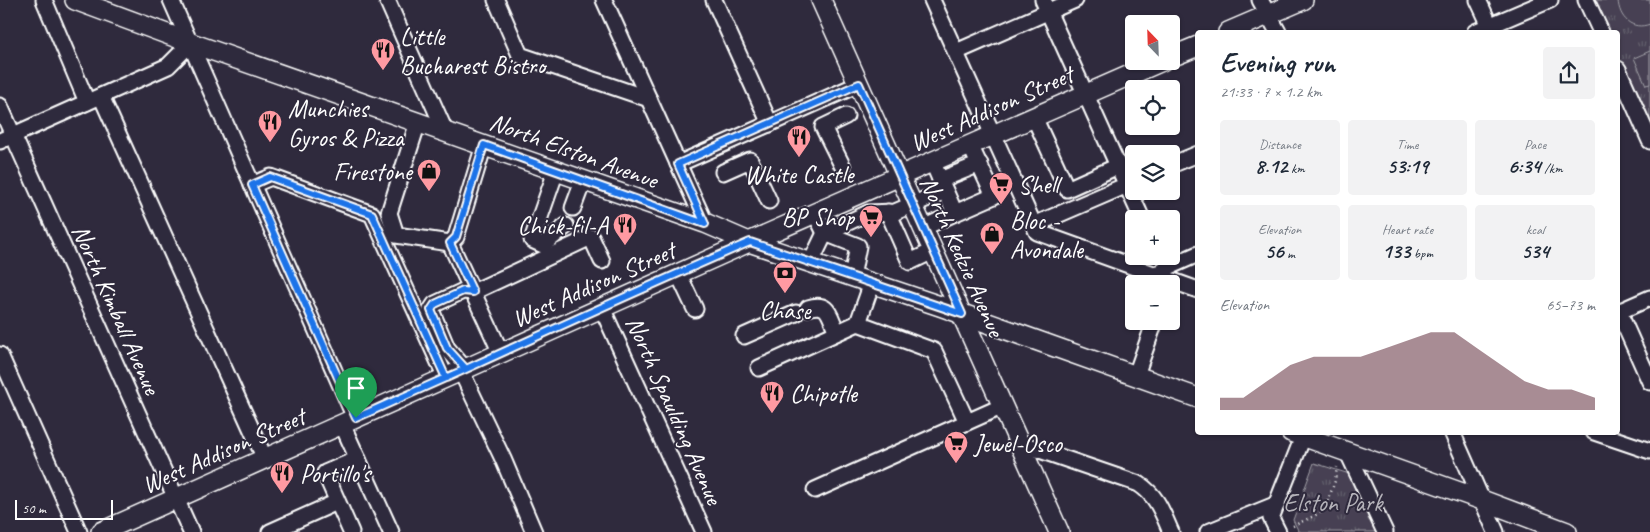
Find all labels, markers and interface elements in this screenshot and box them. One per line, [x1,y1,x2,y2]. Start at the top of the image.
north arrow [1125,15,1180,70]
map controls [1125,15,1180,330]
place label: Little Bucharest Bistro [400,21,548,82]
restaurant icon: Little Bucharest Bistro [370,37,396,71]
text: Evening run [1220,45,1335,80]
button: share [1543,47,1595,99]
street label: West Addison Street [905,57,1081,159]
button: locate [1125,80,1180,135]
text: 21:33 · 7 × 1.2 km [1220,82,1322,102]
place label: Munchies Gyros & Pizza [288,93,406,154]
street label: North Elston Avenue [485,106,664,197]
restaurant icon: Munchies Gyros & Pizza [257,109,283,143]
restaurant icon: White Castle [786,124,812,158]
text: Distance [1259,136,1301,153]
text: Time [1397,136,1418,153]
text: Pace [1524,136,1546,153]
button: layers [1125,145,1180,200]
text: 8.12 [1255,153,1288,179]
text: 53:19 [1387,153,1428,179]
text: 6:34 [1508,153,1541,179]
place label: Firestone [334,156,414,188]
shop icon: Firestone [416,158,442,192]
place label: White Castle [745,159,855,191]
text: km [1288,160,1305,177]
text: /km [1541,160,1562,177]
place label: Shell [1018,169,1064,201]
street label: North Kedzie Avenue [912,171,1013,343]
supermarket icon: Shell [988,171,1014,205]
place label: BP Shop [782,202,856,234]
supermarket icon: BP Shop [858,204,884,238]
place label: Bloc - Avondale [1010,205,1085,266]
place label: Chick-fil-A [517,210,609,242]
button: + [1125,210,1180,265]
restaurant icon: Chick-fil-A [612,212,638,246]
street label: North Kimball Avenue [64,219,169,401]
shop icon: Bloc - Avondale [979,221,1005,255]
text: Elevation [1258,221,1301,238]
text: Heart rate [1382,221,1433,238]
text: kcal [1526,221,1544,238]
street label: West Addison Street [507,233,683,335]
text: 56 [1265,238,1284,264]
text: 133 [1382,238,1410,264]
text: 534 [1521,238,1549,264]
text: m [1284,245,1295,262]
text: bpm [1410,245,1433,262]
bank icon: Chase [772,260,798,294]
button: − [1125,275,1180,330]
place label: Chase [760,295,812,327]
text: Elevation [1220,295,1269,315]
text: 65–73 m [1546,295,1595,315]
street label: North Spaulding Avenue [618,311,731,511]
pin [335,367,377,418]
icon: arrive [342,374,370,402]
place label: Chipotle [790,378,859,410]
restaurant icon: Chipotle [759,380,785,414]
street label: West Addison Street [137,399,313,501]
place label: Jewel-Osco [973,428,1063,460]
supermarket icon: Jewel-Osco [943,430,969,464]
place label: Portillo's [300,458,373,490]
restaurant icon: Portillo's [269,460,295,494]
park label: Elston Park [1284,487,1384,519]
scale bar [15,497,112,520]
text: 50 m [22,500,46,517]

